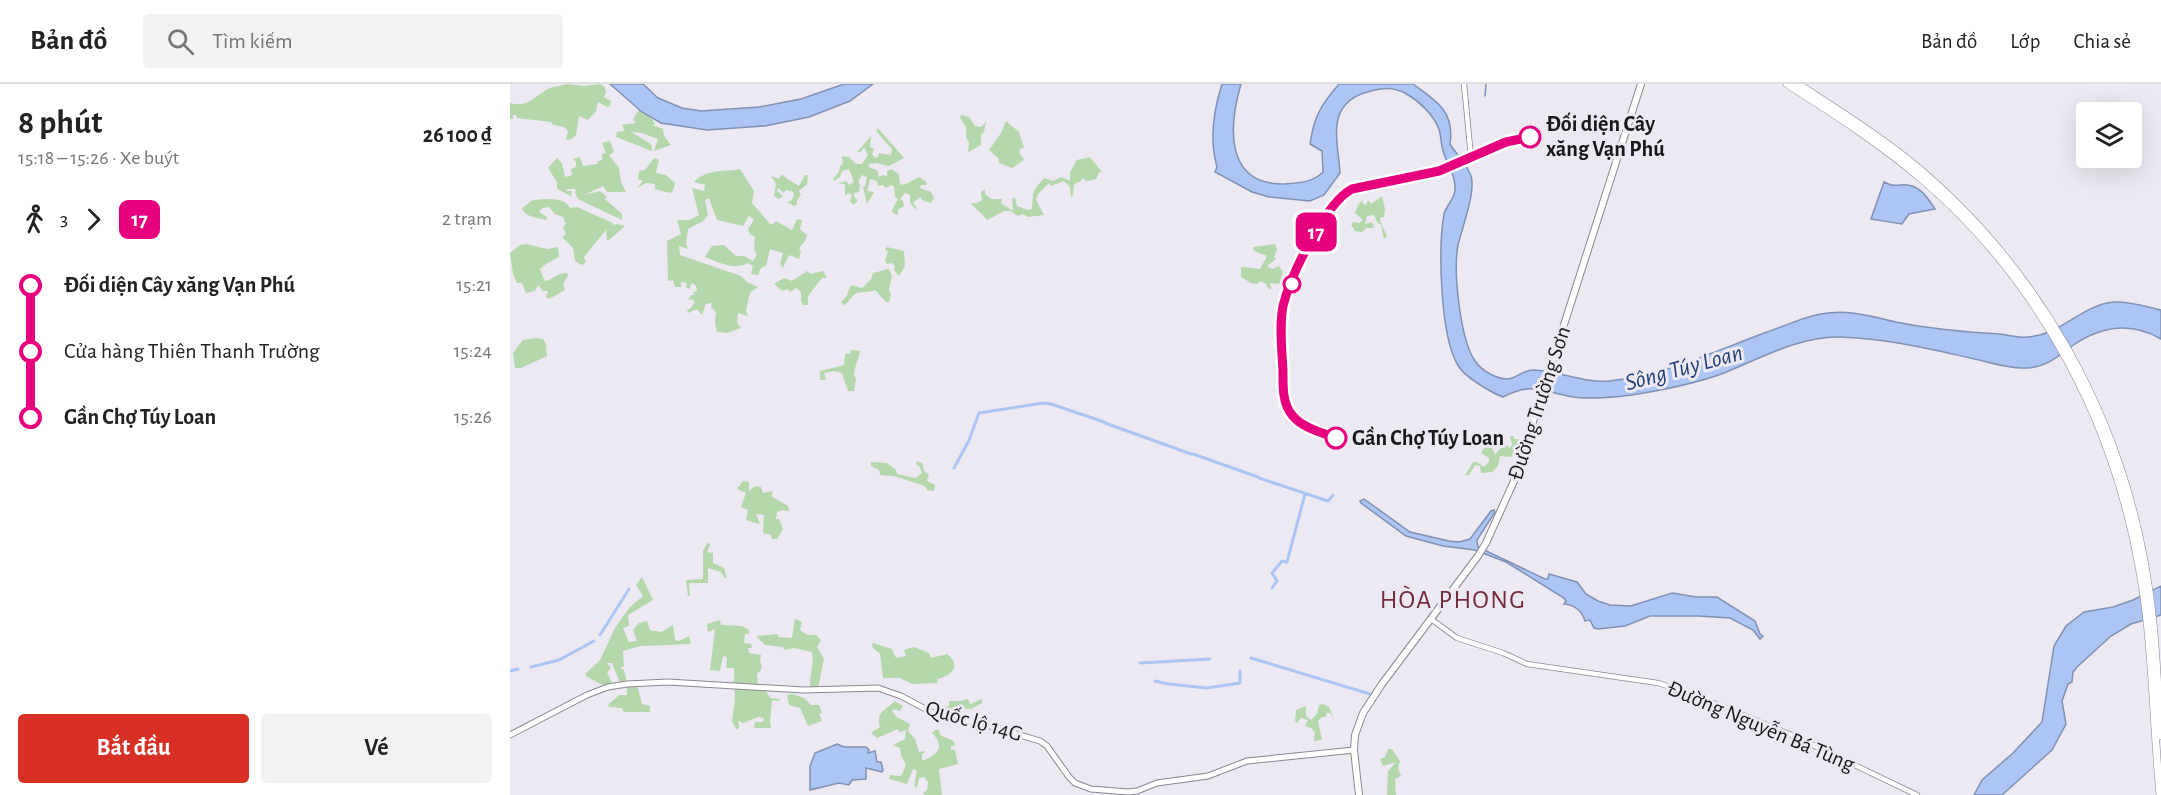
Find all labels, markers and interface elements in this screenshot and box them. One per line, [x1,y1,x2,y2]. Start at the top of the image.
search box [143,14,563,68]
icon: search [164,25,197,58]
text: Bản đồ [30,27,107,55]
text: Tìm kiếm [212,30,293,52]
text: Bản đồ [1921,31,1977,52]
text: Lớp [2010,31,2040,52]
text: Chia sẻ [2073,31,2131,52]
map controls [2076,102,2142,168]
button: layers [2076,102,2142,168]
text: 8 phút [18,107,102,140]
place label: Đối diện Cây xăng Vạn Phú [1546,112,1665,160]
text: 26 100 ₫ [423,124,492,146]
marker: Đối diện Cây xăng Vạn Phú [1519,126,1541,148]
text: 15:18 – 15:26 · Xe buýt [18,148,179,168]
icon: walk [18,203,51,236]
icon: forward [77,203,110,236]
text: 3 [60,209,68,229]
text: 17 [131,209,148,230]
text: 2 trạm [442,209,492,229]
line badge: 17 [1289,212,1343,252]
text: 17 [1308,222,1324,243]
text: Đối diện Cây xăng Vạn Phú [64,274,295,296]
text: 15:21 [456,275,492,295]
unlabelled marker [1283,275,1301,293]
street label: Đường Trường Sơn [1504,323,1574,483]
text: Cửa hàng Thiên Thanh Trường [64,340,320,362]
text: 15:24 [453,341,492,361]
water label: Sông Túy Loan [1623,341,1745,395]
text: Gần Chợ Túy Loan [64,406,216,428]
text: 15:26 [454,407,492,427]
place label: Gần Chợ Túy Loan [1352,426,1504,450]
marker: Gần Chợ Túy Loan [1325,427,1347,449]
district label: HÒA PHONG [1380,585,1526,613]
street label: Đường Nguyễn Bá Tùng [1664,677,1858,776]
street label: Quốc lộ 14G [923,697,1025,745]
button: Bắt đầu [18,714,249,783]
button: Vé [261,714,492,783]

